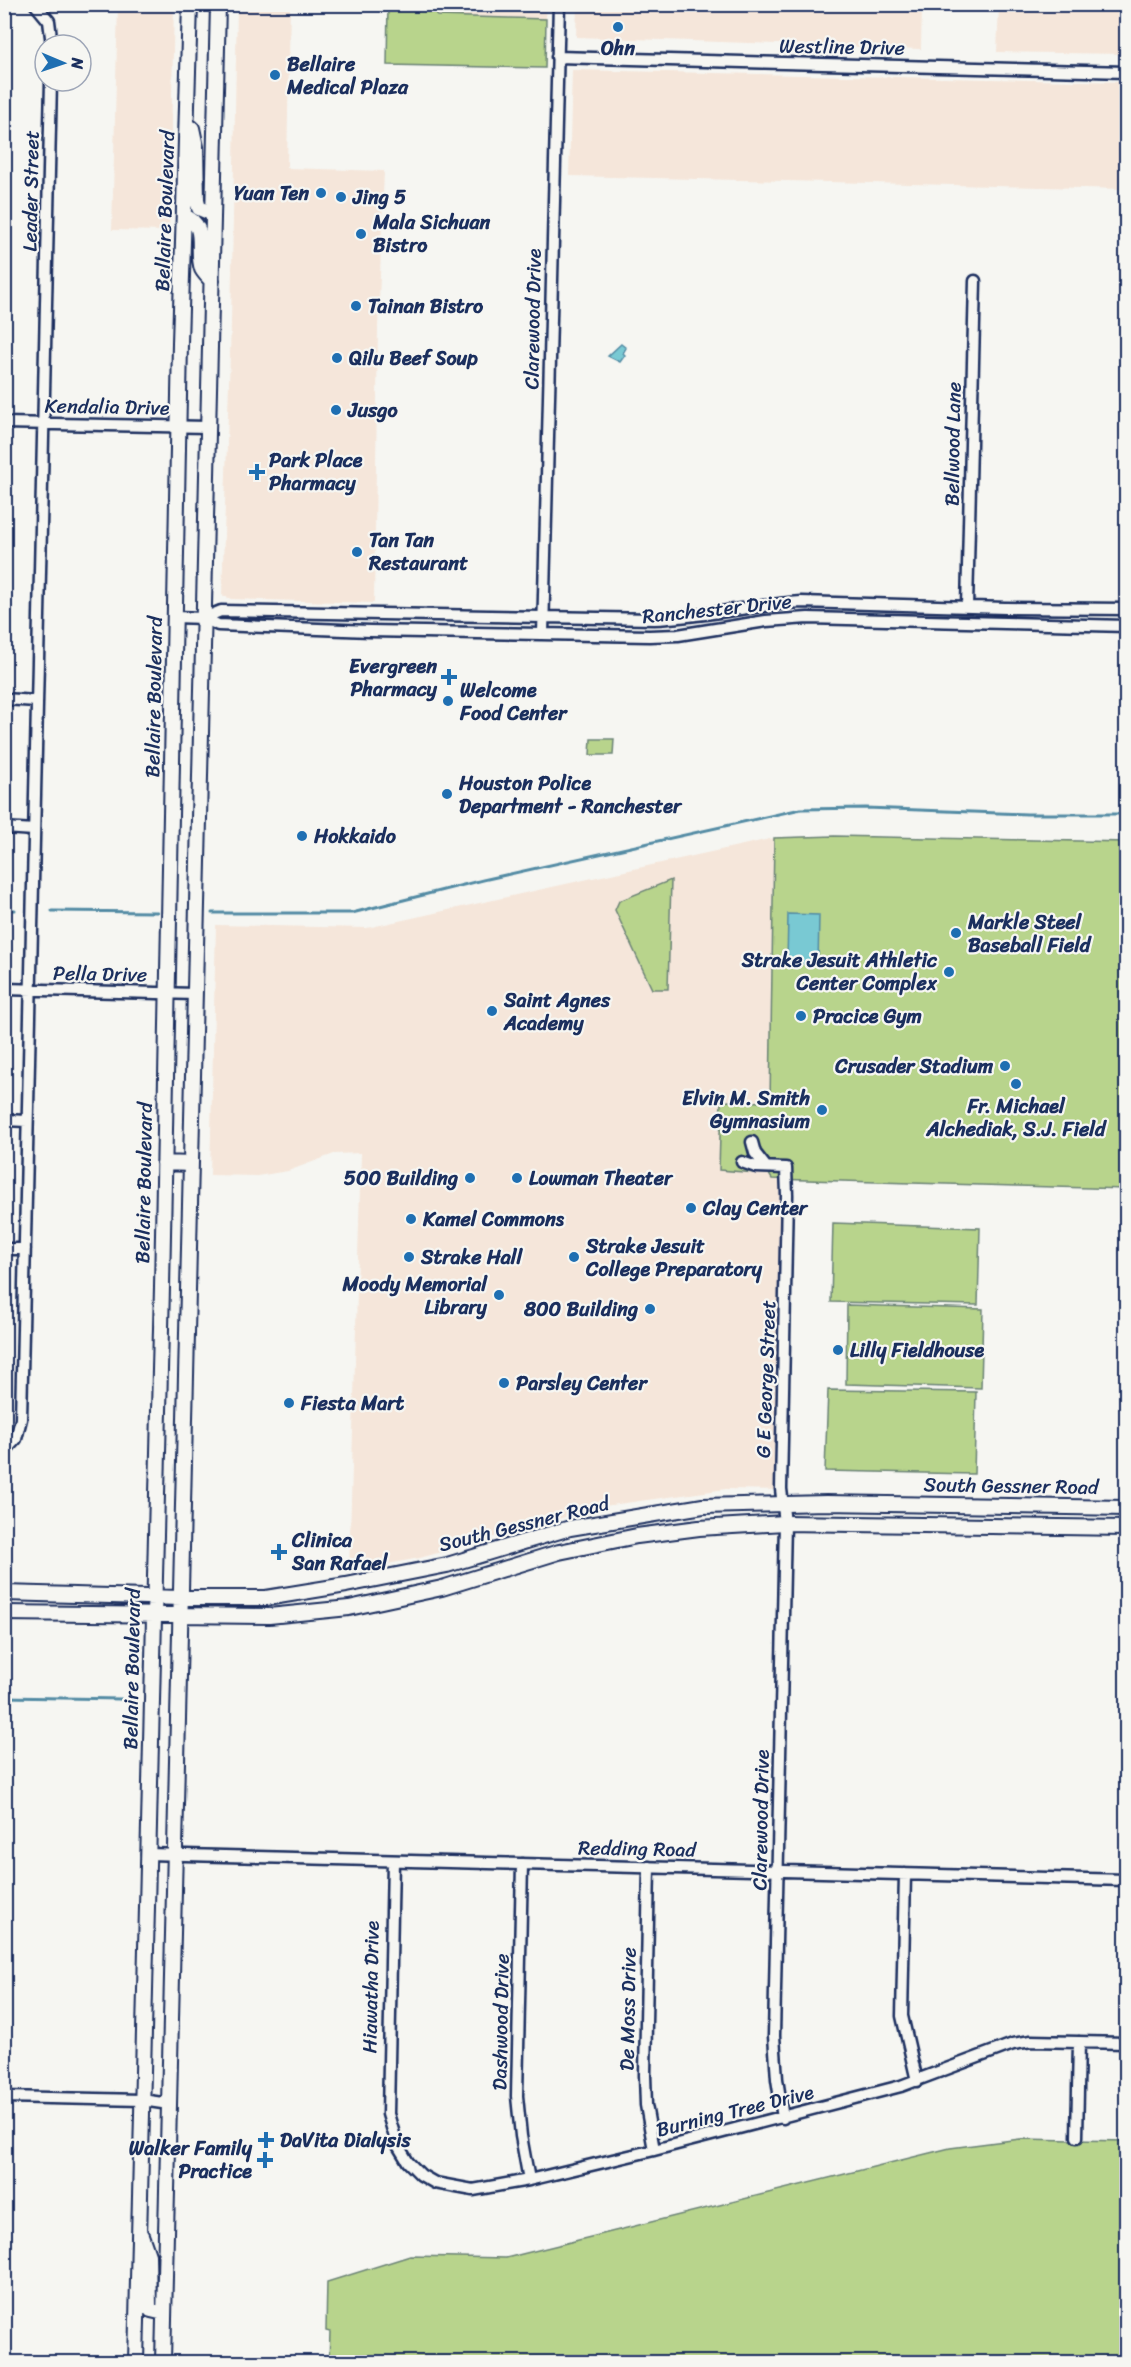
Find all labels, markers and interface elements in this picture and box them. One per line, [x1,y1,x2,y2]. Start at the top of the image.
marker: Ohn [611,20,625,34]
street label: Westline Drive [779,28,905,66]
place label: Ohn [601,31,635,66]
north arrow [33,33,93,93]
place label: Bellaire Medical Plaza [286,47,409,105]
text: N [63,56,92,70]
marker: Bellaire Medical Plaza [268,68,282,82]
street label: Bellaire Boulevard [145,128,185,292]
street label: Leader Street [12,130,50,252]
place label: Yuan Ten [234,176,309,211]
place label: Jing 5 [352,180,406,215]
marker: Yuan Ten [314,186,328,200]
marker: Jing 5 [334,190,348,204]
place label: Mala Sichuan Bistro [372,205,491,263]
marker: Mala Sichuan Bistro [354,227,368,241]
street label: Clarewood Drive [514,248,552,390]
place label: Tainan Bistro [368,289,484,324]
marker: Tainan Bistro [349,299,363,313]
place label: Qilu Beef Soup [349,341,478,376]
marker: Qilu Beef Soup [330,351,344,365]
street label: Bellwood Lane [934,382,972,506]
street label: Kendalia Drive [44,388,170,426]
place label: Jusgo [347,393,398,428]
marker: Jusgo [329,403,343,417]
place label: Park Place Pharmacy [269,443,363,501]
marker: Park Place Pharmacy [250,465,264,479]
place label: Tan Tan Restaurant [368,523,468,581]
marker: Tan Tan Restaurant [350,545,364,559]
street label: Ranchester Drive [641,584,793,634]
street label: Bellaire Boulevard [135,615,173,778]
place label: Evergreen Pharmacy [349,649,438,707]
marker: Evergreen Pharmacy [442,670,456,684]
place label: Welcome Food Center [459,673,568,731]
marker: Welcome Food Center [441,694,455,708]
place label: Houston Police Department - Ranchester [458,766,683,824]
marker: Houston Police Department - Ranchester [440,787,454,801]
place label: Hokkaido [313,819,397,854]
marker: Hokkaido [295,829,309,843]
place label: Markle Steel Baseball Field [967,905,1093,963]
marker: Markle Steel Baseball Field [949,926,963,940]
place label: Strake Jesuit Athletic Center Complex [741,943,938,1001]
street label: Pella Drive [53,956,147,992]
marker: Strake Jesuit Athletic Center Complex [942,965,956,979]
place label: Saint Agnes Academy [503,983,611,1041]
place label: Pracice Gym [813,999,922,1034]
marker: Saint Agnes Academy [485,1004,499,1018]
marker: Pracice Gym [794,1009,808,1023]
place label: Crusader Stadium [834,1049,994,1084]
marker: Crusader Stadium [998,1059,1012,1073]
marker: Fr. Michael Alchediak, S.J. Field [1009,1077,1023,1091]
place label: Elvin M. Smith Gymnasium [682,1081,811,1139]
place label: Fr. Michael Alchediak, S.J. Field [925,1089,1107,1147]
street label: Bellaire Boulevard [125,1101,163,1264]
marker: Elvin M. Smith Gymnasium [815,1103,829,1117]
place label: 500 Building [344,1161,458,1196]
place label: Lowman Theater [529,1161,674,1196]
marker: 500 Building [463,1171,477,1185]
marker: Lowman Theater [510,1171,524,1185]
place label: Clay Center [702,1191,809,1226]
marker: Clay Center [684,1201,698,1215]
place label: Kamel Commons [422,1202,565,1237]
marker: Kamel Commons [404,1212,418,1226]
place label: Strake Jesuit College Preparatory [585,1229,763,1287]
place label: Strake Hall [420,1240,524,1275]
marker: Strake Hall [402,1250,416,1264]
marker: Strake Jesuit College Preparatory [567,1250,581,1264]
place label: Moody Memorial Library [342,1267,488,1325]
marker: Moody Memorial Library [492,1288,506,1302]
place label: 800 Building [523,1292,638,1327]
street label: G E George Street [746,1299,786,1459]
marker: 800 Building [643,1302,657,1316]
place label: Lilly Fieldhouse [850,1333,984,1368]
marker: Lilly Fieldhouse [831,1343,845,1357]
place label: Parsley Center [516,1366,648,1401]
marker: Parsley Center [497,1376,511,1390]
place label: Fiesta Mart [300,1386,404,1421]
marker: Fiesta Mart [282,1396,296,1410]
street label: South Gessner Road [923,1467,1100,1505]
street label: South Gessner Road [435,1486,614,1562]
place label: Clinica San Rafael [291,1523,389,1581]
marker: Clinica San Rafael [270,1543,288,1561]
street label: Bellaire Boulevard [113,1587,151,1750]
street label: Clarewood Drive [742,1749,780,1891]
street label: Redding Road [578,1830,698,1868]
street label: Hiawatha Drive [352,1920,390,2054]
street label: De Moss Drive [609,1947,647,2071]
street label: Dashwood Drive [482,1953,520,2091]
street label: Burning Tree Drive [653,2074,818,2147]
place label: DaVita Dialysis [280,2123,412,2158]
place label: Walker Family Practice [129,2131,253,2189]
marker: DaVita Dialysis [257,2131,275,2149]
marker: Walker Family Practice [256,2151,274,2169]

